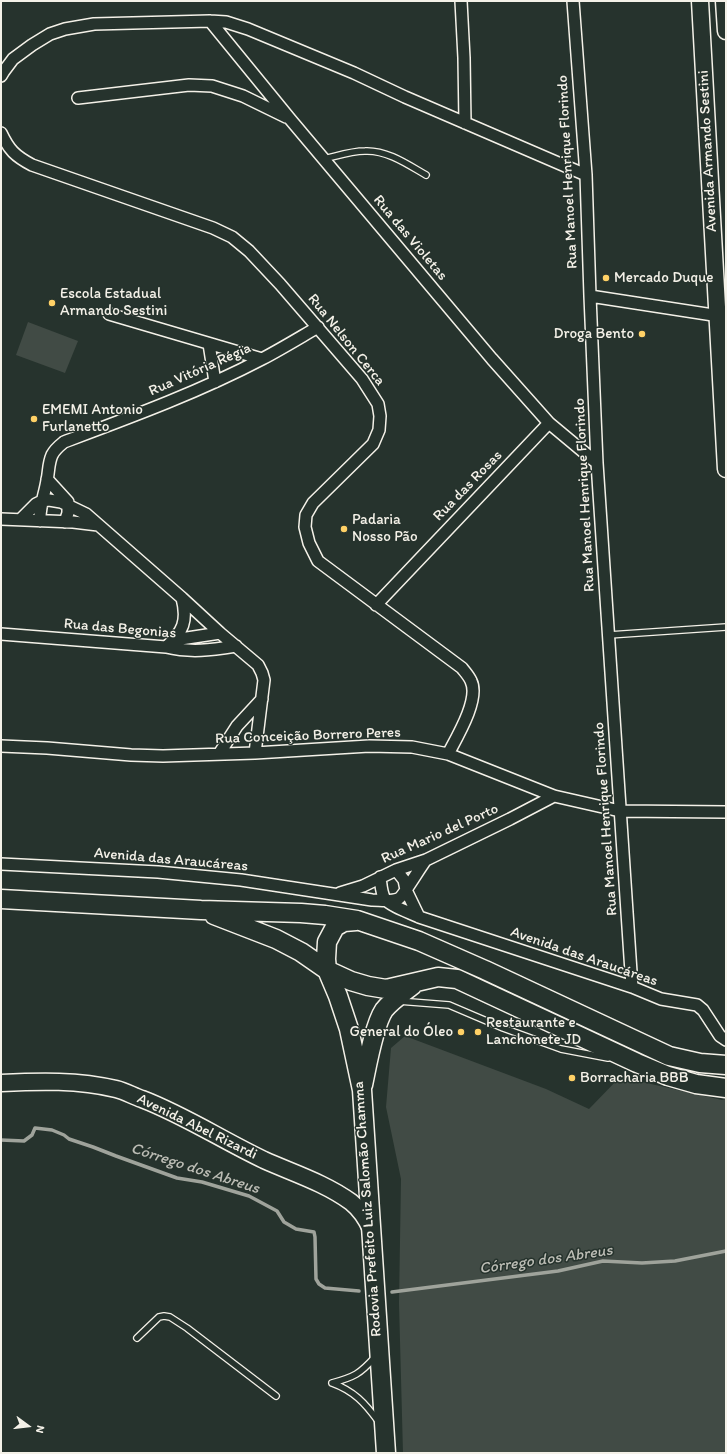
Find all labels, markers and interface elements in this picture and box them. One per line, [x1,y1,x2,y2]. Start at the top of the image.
street label: Avenida Armando Sestini [695,70,721,232]
street label: Rua Manoel Henrique Florindo [554,75,582,269]
street label: Rua das Violetas [369,192,451,284]
place label: Mercado Duque [614,269,714,287]
marker: Mercado Duque [601,273,611,283]
place label: Escola Estadual Armando Sestini [60,285,167,320]
street label: Rua Nelson Cerca [304,291,388,389]
marker: Escola Estadual Armando Sestini [47,298,57,308]
place label: Droga Bento [554,325,634,343]
marker: Droga Bento [637,329,647,339]
street label: Rua Vitória Régia [146,339,254,401]
street label: Rua Manoel Henrique Florindo [571,398,599,592]
place label: EMEMI Antonio Furlanetto [42,401,143,436]
marker: EMEMI Antonio Furlanetto [29,414,39,424]
street label: Rua das Rosas [430,447,506,525]
place label: Padaria Nosso Pão [352,511,418,546]
marker: Padaria Nosso Pão [339,524,349,534]
street label: Rua das Begonias [63,615,177,643]
street label: Rua Manoel Henrique Florindo [590,721,622,917]
street label: Rua Conceição Borrero Peres [215,724,401,748]
street label: Rua Mario del Porto [379,800,501,868]
street label: Avenida das Araucáreas [93,844,249,876]
street label: Avenida das Araucáreas [508,923,660,991]
place label: Restaurante e Lanchonete JD [486,1014,581,1049]
place label: General do Óleo [350,1023,453,1041]
marker: General do Óleo [456,1027,466,1037]
marker: Restaurante e Lanchonete JD [473,1027,483,1037]
place label: Borracharia BBB [580,1069,688,1087]
marker: Borracharia BBB [567,1073,577,1083]
street label: Rodovia Prefeito Luiz Salomão Chamma [350,1081,386,1337]
street label: Avenida Abel Rizardi [134,1090,260,1164]
water label: Córrego dos Abreus [128,1139,262,1199]
water label: Córrego dos Abreus [478,1241,614,1279]
north arrow [8,1406,48,1446]
text: N [33,1424,47,1435]

